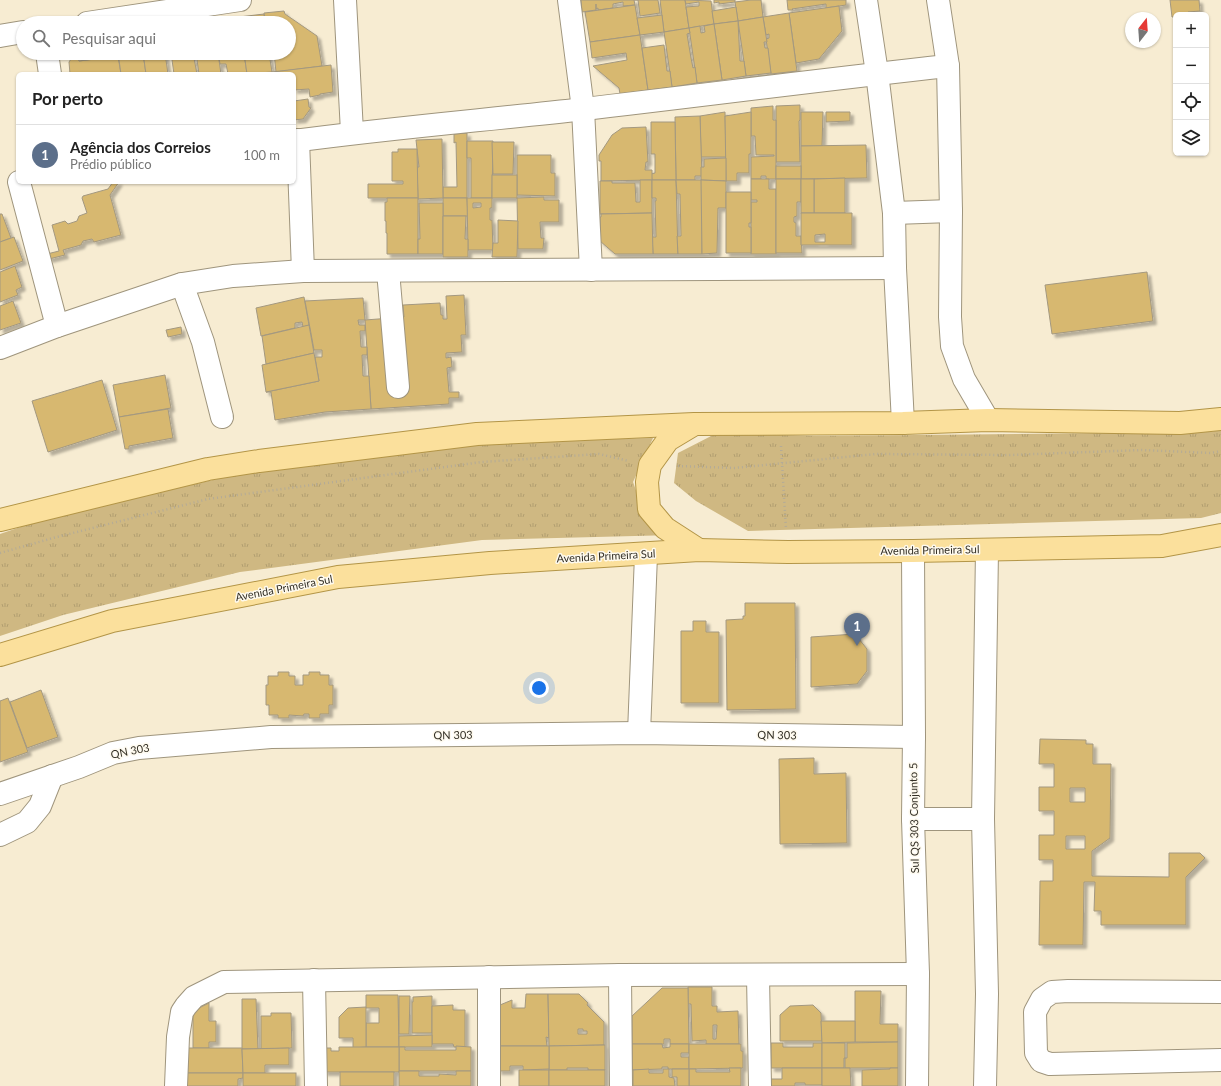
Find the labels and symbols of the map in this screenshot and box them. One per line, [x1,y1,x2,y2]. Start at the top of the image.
north arrow [1125,12,1161,48]
street label: Avenida Primeira Sul [880,542,980,557]
street label: Avenida Primeira Sul [556,546,656,565]
street label: Avenida Primeira Sul [234,572,334,603]
pin: 1 [844,613,870,646]
your location [529,678,549,698]
street label: QN 303 [433,728,473,741]
street label: QN 303 [757,728,797,741]
street label: QN 303 [109,740,150,761]
street label: Sul QS 303 Conjunto 5 [906,763,921,873]

